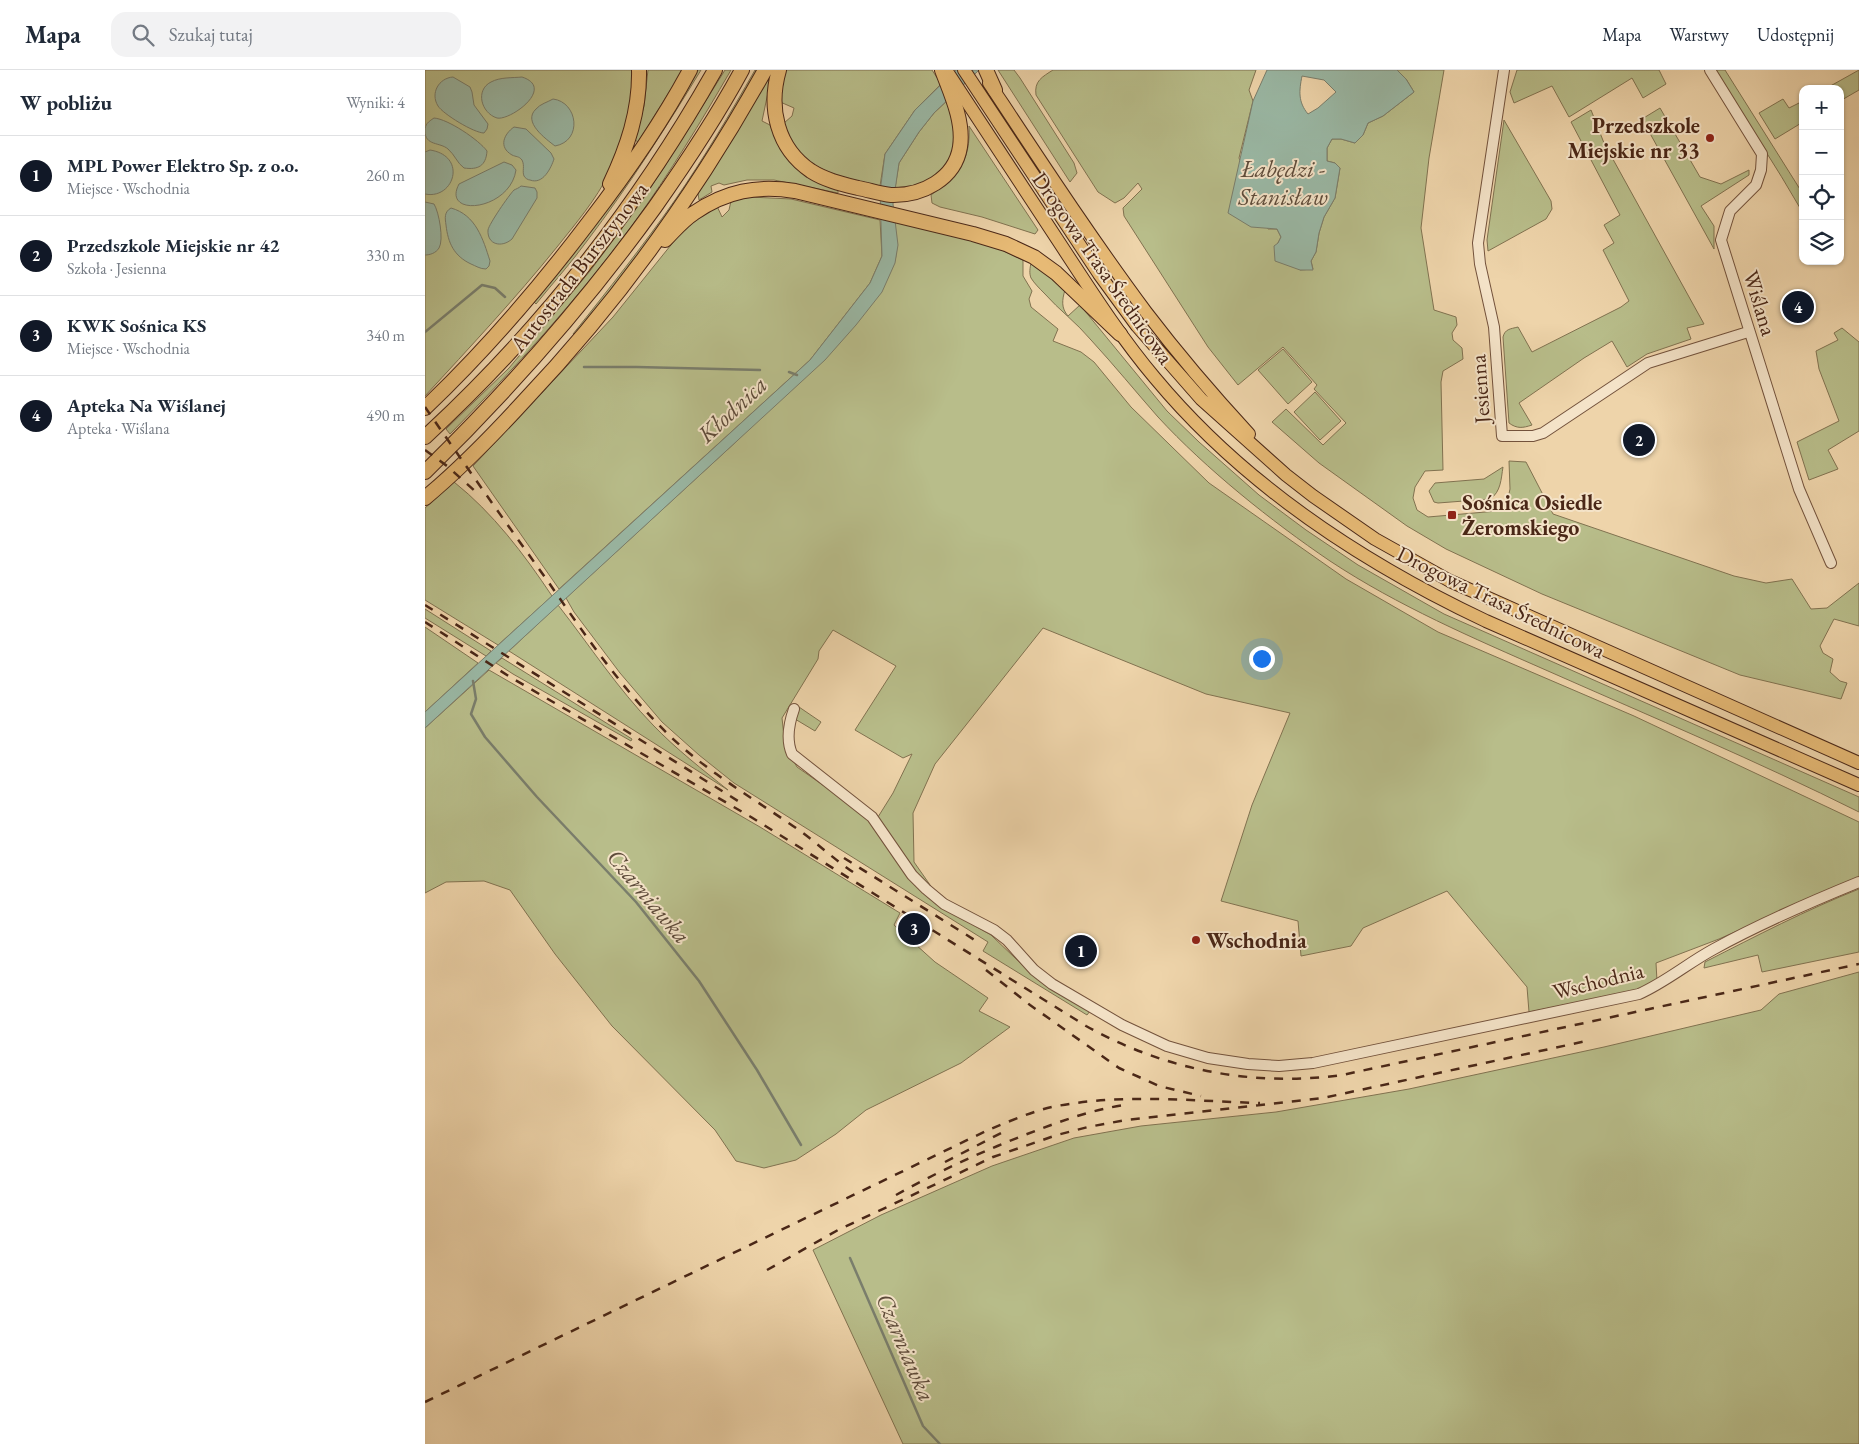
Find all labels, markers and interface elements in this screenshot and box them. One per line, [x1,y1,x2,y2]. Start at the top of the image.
search box [111,12,461,57]
text: Mapa [25,19,81,50]
icon: search [129,21,157,49]
text: Szukaj tutaj [169,22,253,47]
text: Mapa [1602,23,1641,46]
text: Warstwy [1669,23,1729,46]
text: Udostępnij [1757,23,1834,46]
map controls [1799,85,1844,265]
button: + [1799,85,1844,130]
text: W pobliżu [20,89,112,116]
text: Wyniki: 4 [346,92,405,113]
place label: Przedszkole Miejskie nr 33 [1567,111,1700,165]
button: − [1799,130,1844,175]
marker: Przedszkole Miejskie nr 33 [1704,132,1716,144]
text: MPL Power Elektro Sp. z o.o. [67,153,299,178]
water label: Łabędzi - Stanisław [1237,153,1328,212]
text: 1 [32,165,40,186]
text: 260 m [366,165,405,186]
street label: Drogowa Trasa Średnicowa [1026,166,1181,370]
button: locate [1799,175,1844,220]
street label: Autostrada Bursztynowa [503,176,655,359]
text: Miejsce · Wschodnia [67,178,190,199]
button: layers [1799,220,1844,265]
text: Przedszkole Miejskie nr 42 [67,233,280,258]
text: 2 [32,245,40,266]
text: 330 m [366,245,405,266]
text: Szkoła · Jesienna [67,258,166,279]
street label: Wiślana [1736,267,1784,339]
pin: 4 [1782,288,1814,326]
text: KWK Sośnica KS [67,313,207,338]
text: 3 [32,325,40,346]
text: 340 m [366,325,405,346]
text: Miejsce · Wschodnia [67,338,190,359]
street label: Jesienna [1463,353,1497,427]
water label: Kłodnica [690,369,773,450]
text: Apteka Na Wiślanej [67,393,226,418]
text: 4 [32,405,40,426]
text: 490 m [366,405,405,426]
text: Apteka · Wiślana [67,418,170,439]
pin: 2 [1623,421,1655,459]
place label: Sośnica Osiedle Żeromskiego [1462,488,1602,542]
marker: Sośnica Osiedle Żeromskiego [1446,509,1458,521]
street label: Drogowa Trasa Średnicowa [1392,539,1610,665]
your location [1249,646,1275,672]
water label: Czarniawka [600,842,698,950]
pin: 3 [898,910,930,948]
place label: Wschodnia [1206,926,1307,955]
pin: 1 [1065,932,1097,970]
marker: Wschodnia [1190,934,1202,946]
street label: Wschodnia [1549,956,1647,1006]
water label: Czarniawka [869,1288,943,1406]

